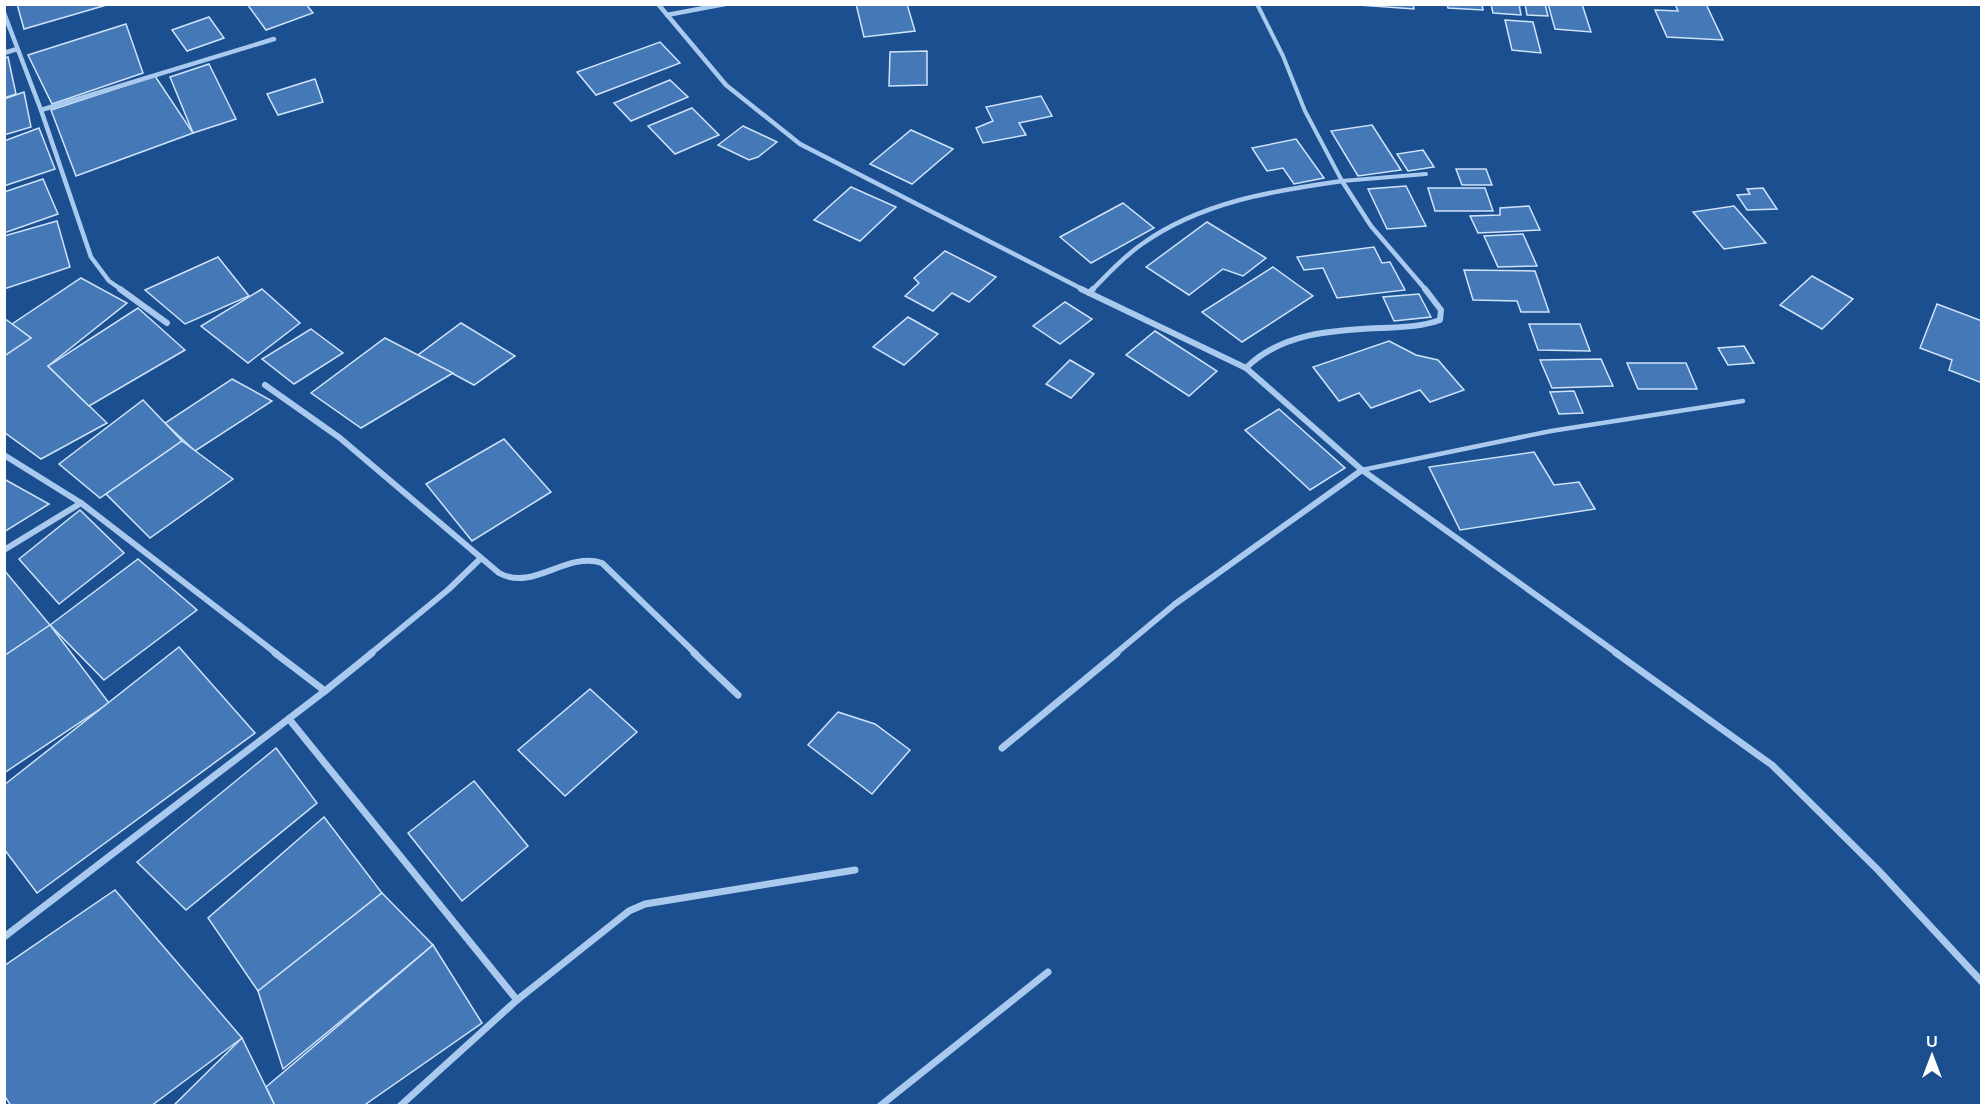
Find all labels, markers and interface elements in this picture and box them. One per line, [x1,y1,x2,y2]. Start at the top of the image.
north arrow [1902,1026,1962,1086]
text: U [1926,1031,1938,1053]

